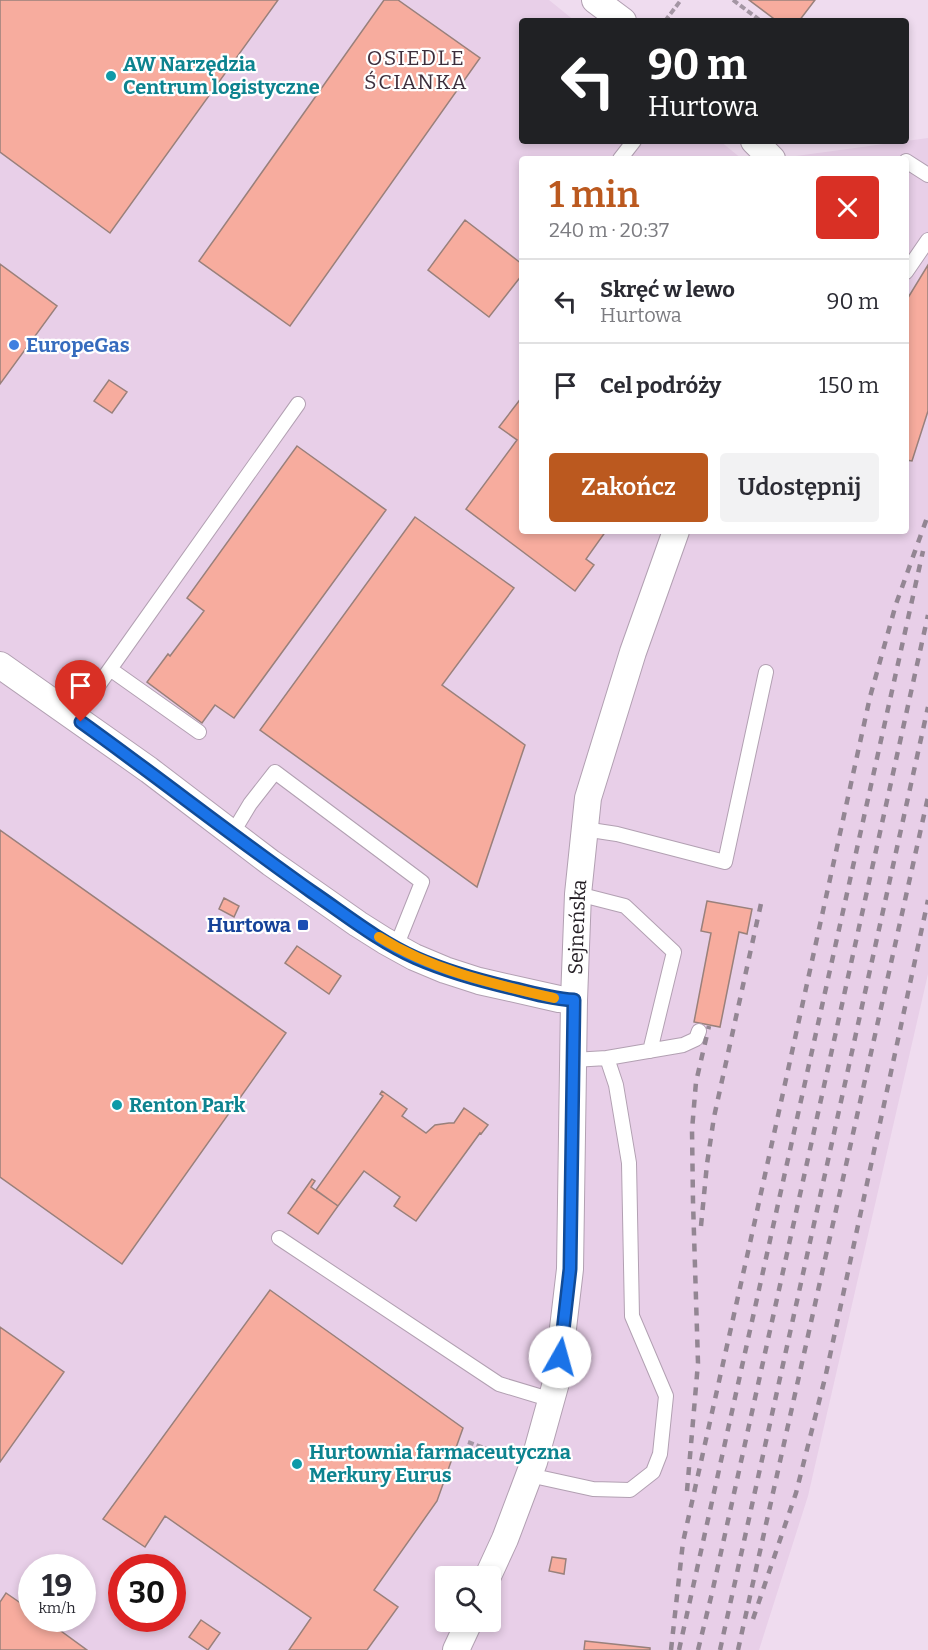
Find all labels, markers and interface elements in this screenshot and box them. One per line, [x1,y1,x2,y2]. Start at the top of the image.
text: 90 m [648,40,747,90]
icon: left [549,42,627,120]
district label: OSIEDLE ŚCIANKA [364,45,468,95]
place label: AW Narzędzia Centrum logistyczne [123,52,320,99]
marker: AW Narzędzia Centrum logistyczne [104,69,118,83]
text: Hurtowa [648,91,758,123]
text: 1 min [549,173,640,217]
button: close [816,176,879,239]
text: 240 m · 20:37 [549,218,669,242]
text: Skręć w lewo [600,276,735,303]
icon: left [549,285,582,318]
text: 90 m [827,288,879,315]
text: Hurtowa [600,303,682,327]
place label: EuropeGas [26,333,130,357]
marker: EuropeGas [7,338,21,352]
icon: arrive [549,369,582,402]
text: Cel podróży [600,372,721,399]
text: 150 m [819,372,879,399]
button: Zakończ [549,453,708,522]
button: Udostępnij [720,453,879,522]
pin [55,660,106,722]
icon: arrive [64,669,97,702]
street label: Sejneńska [563,878,591,975]
place label: Hurtowa [207,913,291,937]
marker: Hurtowa [296,918,310,932]
place label: Renton Park [129,1093,246,1117]
marker: Renton Park [110,1098,124,1112]
position arrow [528,1325,592,1389]
place label: Hurtownia farmaceutyczna Merkury Eurus [309,1440,571,1487]
marker: Hurtownia farmaceutyczna Merkury Eurus [290,1457,304,1471]
speed limit sign: 30 [108,1554,186,1632]
map controls [435,1566,501,1632]
button: search [435,1566,501,1632]
text: 19 [42,1568,72,1604]
text: km/h [38,1599,76,1617]

